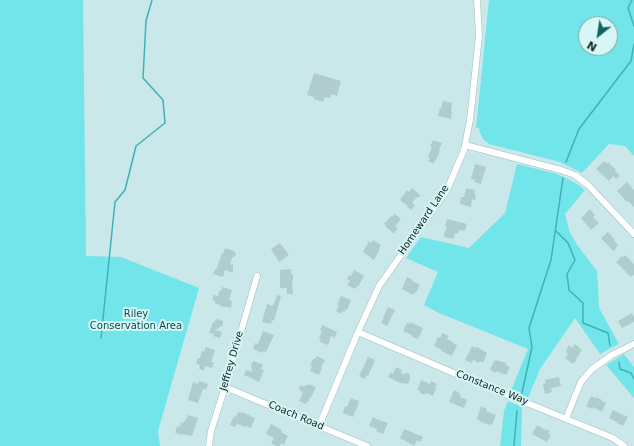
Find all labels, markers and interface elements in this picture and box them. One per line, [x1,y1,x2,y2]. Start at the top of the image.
north arrow [578,16,618,56]
text: N [585,38,599,54]
street label: Homeward Lane [396,183,452,257]
park label: Riley Conservation Area [90,308,182,332]
street label: Jeffrey Drive [218,330,246,392]
street label: Constance Way [454,368,530,408]
street label: Coach Road [266,399,326,433]

